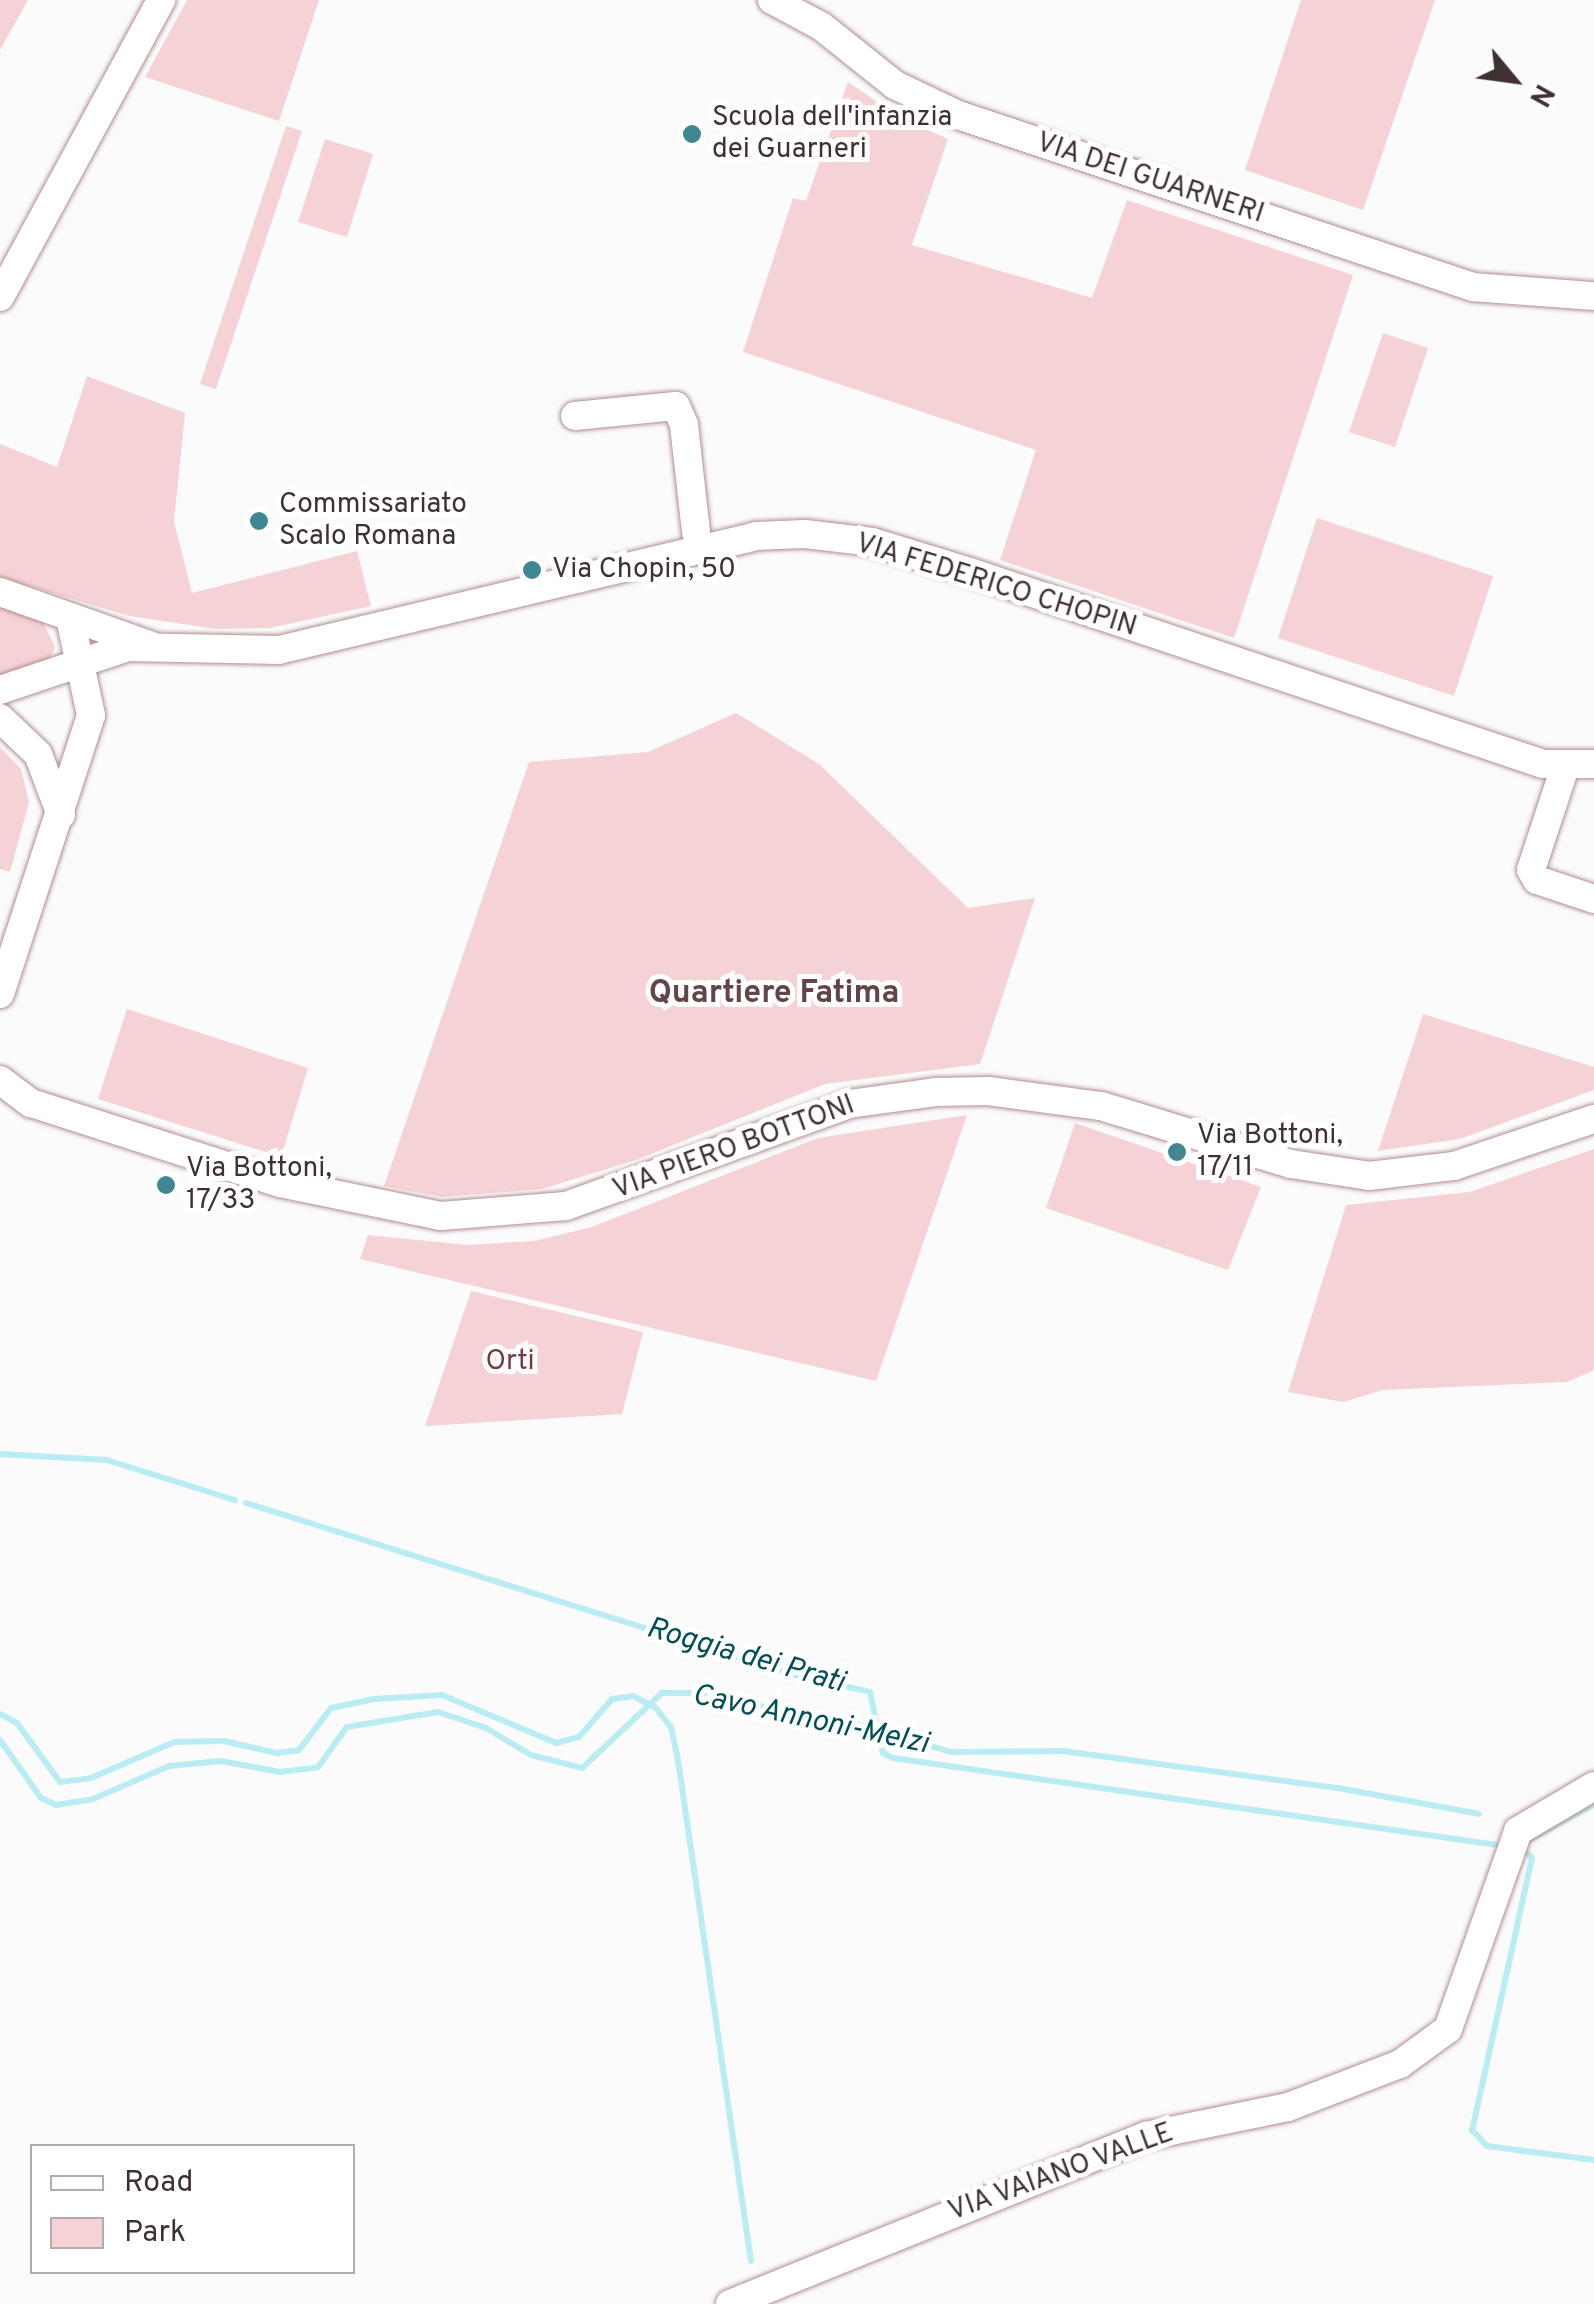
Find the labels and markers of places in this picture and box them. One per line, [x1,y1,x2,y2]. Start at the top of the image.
place label: Scuola dell'infanzia dei Guarneri [712,101,952,167]
marker: Scuola dell'infanzia dei Guarneri [681,123,703,145]
place label: Commissariato Scalo Romana [279,488,467,554]
marker: Commissariato Scalo Romana [248,510,270,532]
place label: Via Chopin, 50 [552,553,736,587]
marker: Via Chopin, 50 [521,559,543,581]
place label: Via Bottoni, 17/11 [1197,1119,1343,1185]
marker: Via Bottoni, 17/11 [1166,1141,1188,1163]
place label: Via Bottoni, 17/33 [186,1152,332,1218]
marker: Via Bottoni, 17/33 [155,1174,177,1196]

